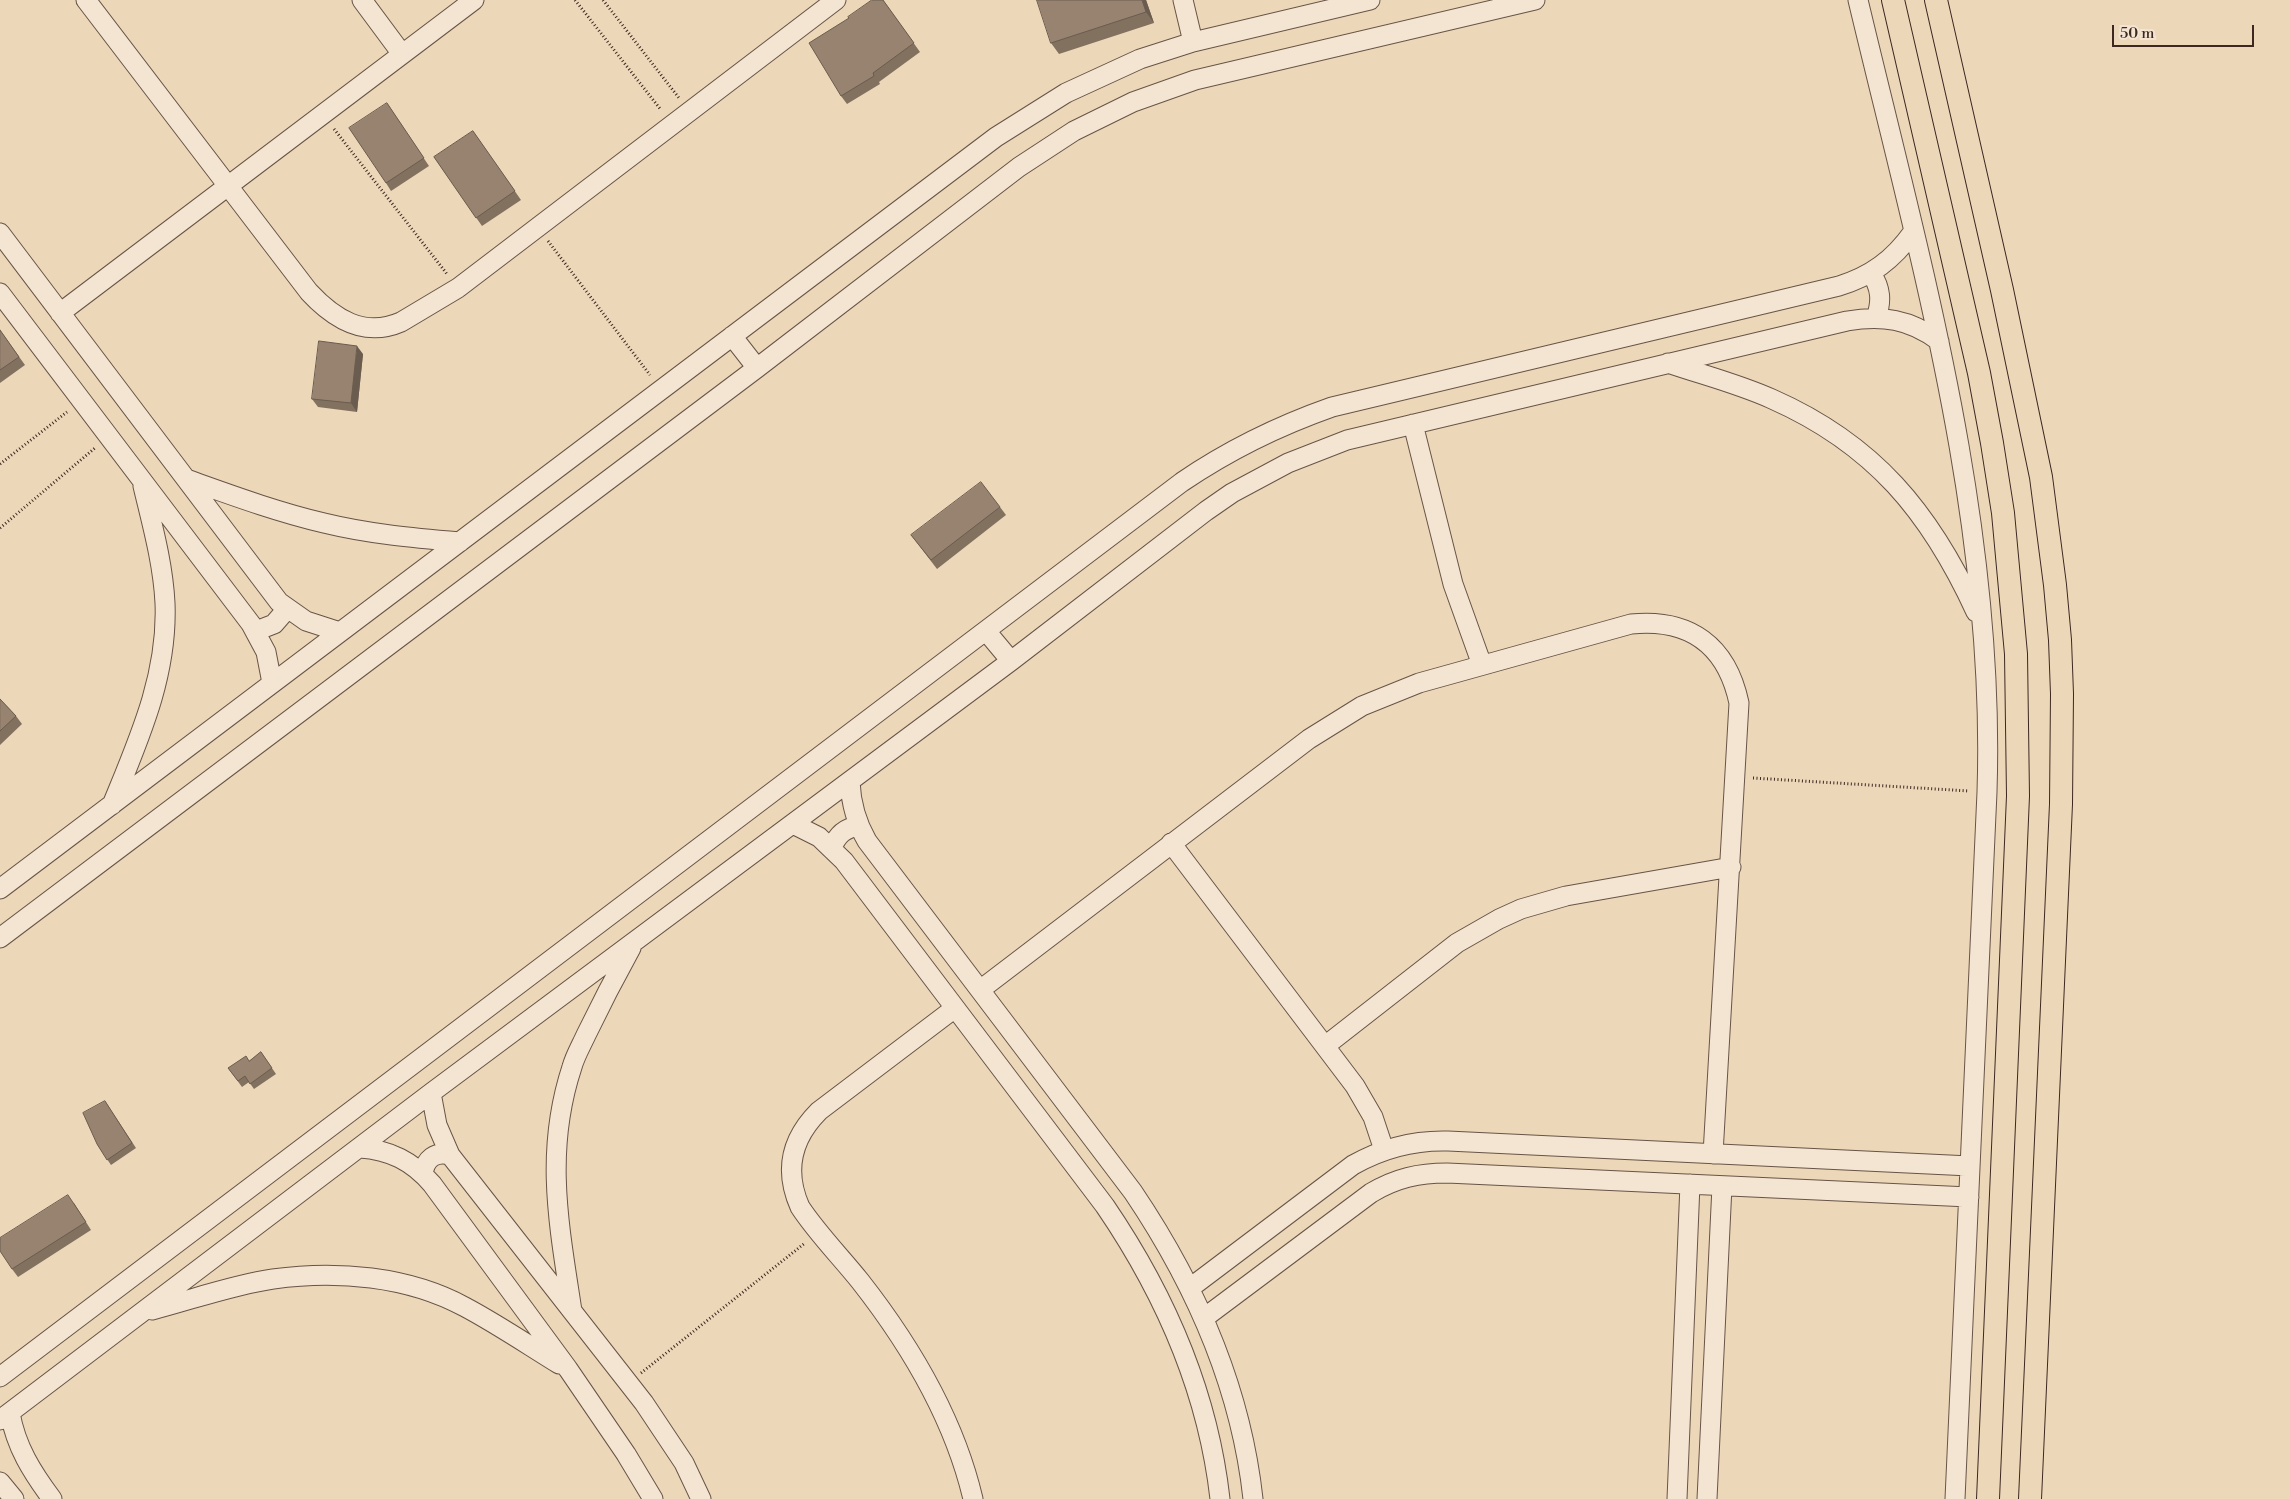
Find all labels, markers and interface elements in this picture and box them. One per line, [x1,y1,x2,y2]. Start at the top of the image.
scale bar [2115,15,2258,47]
text: 50 m [2120,24,2154,43]

